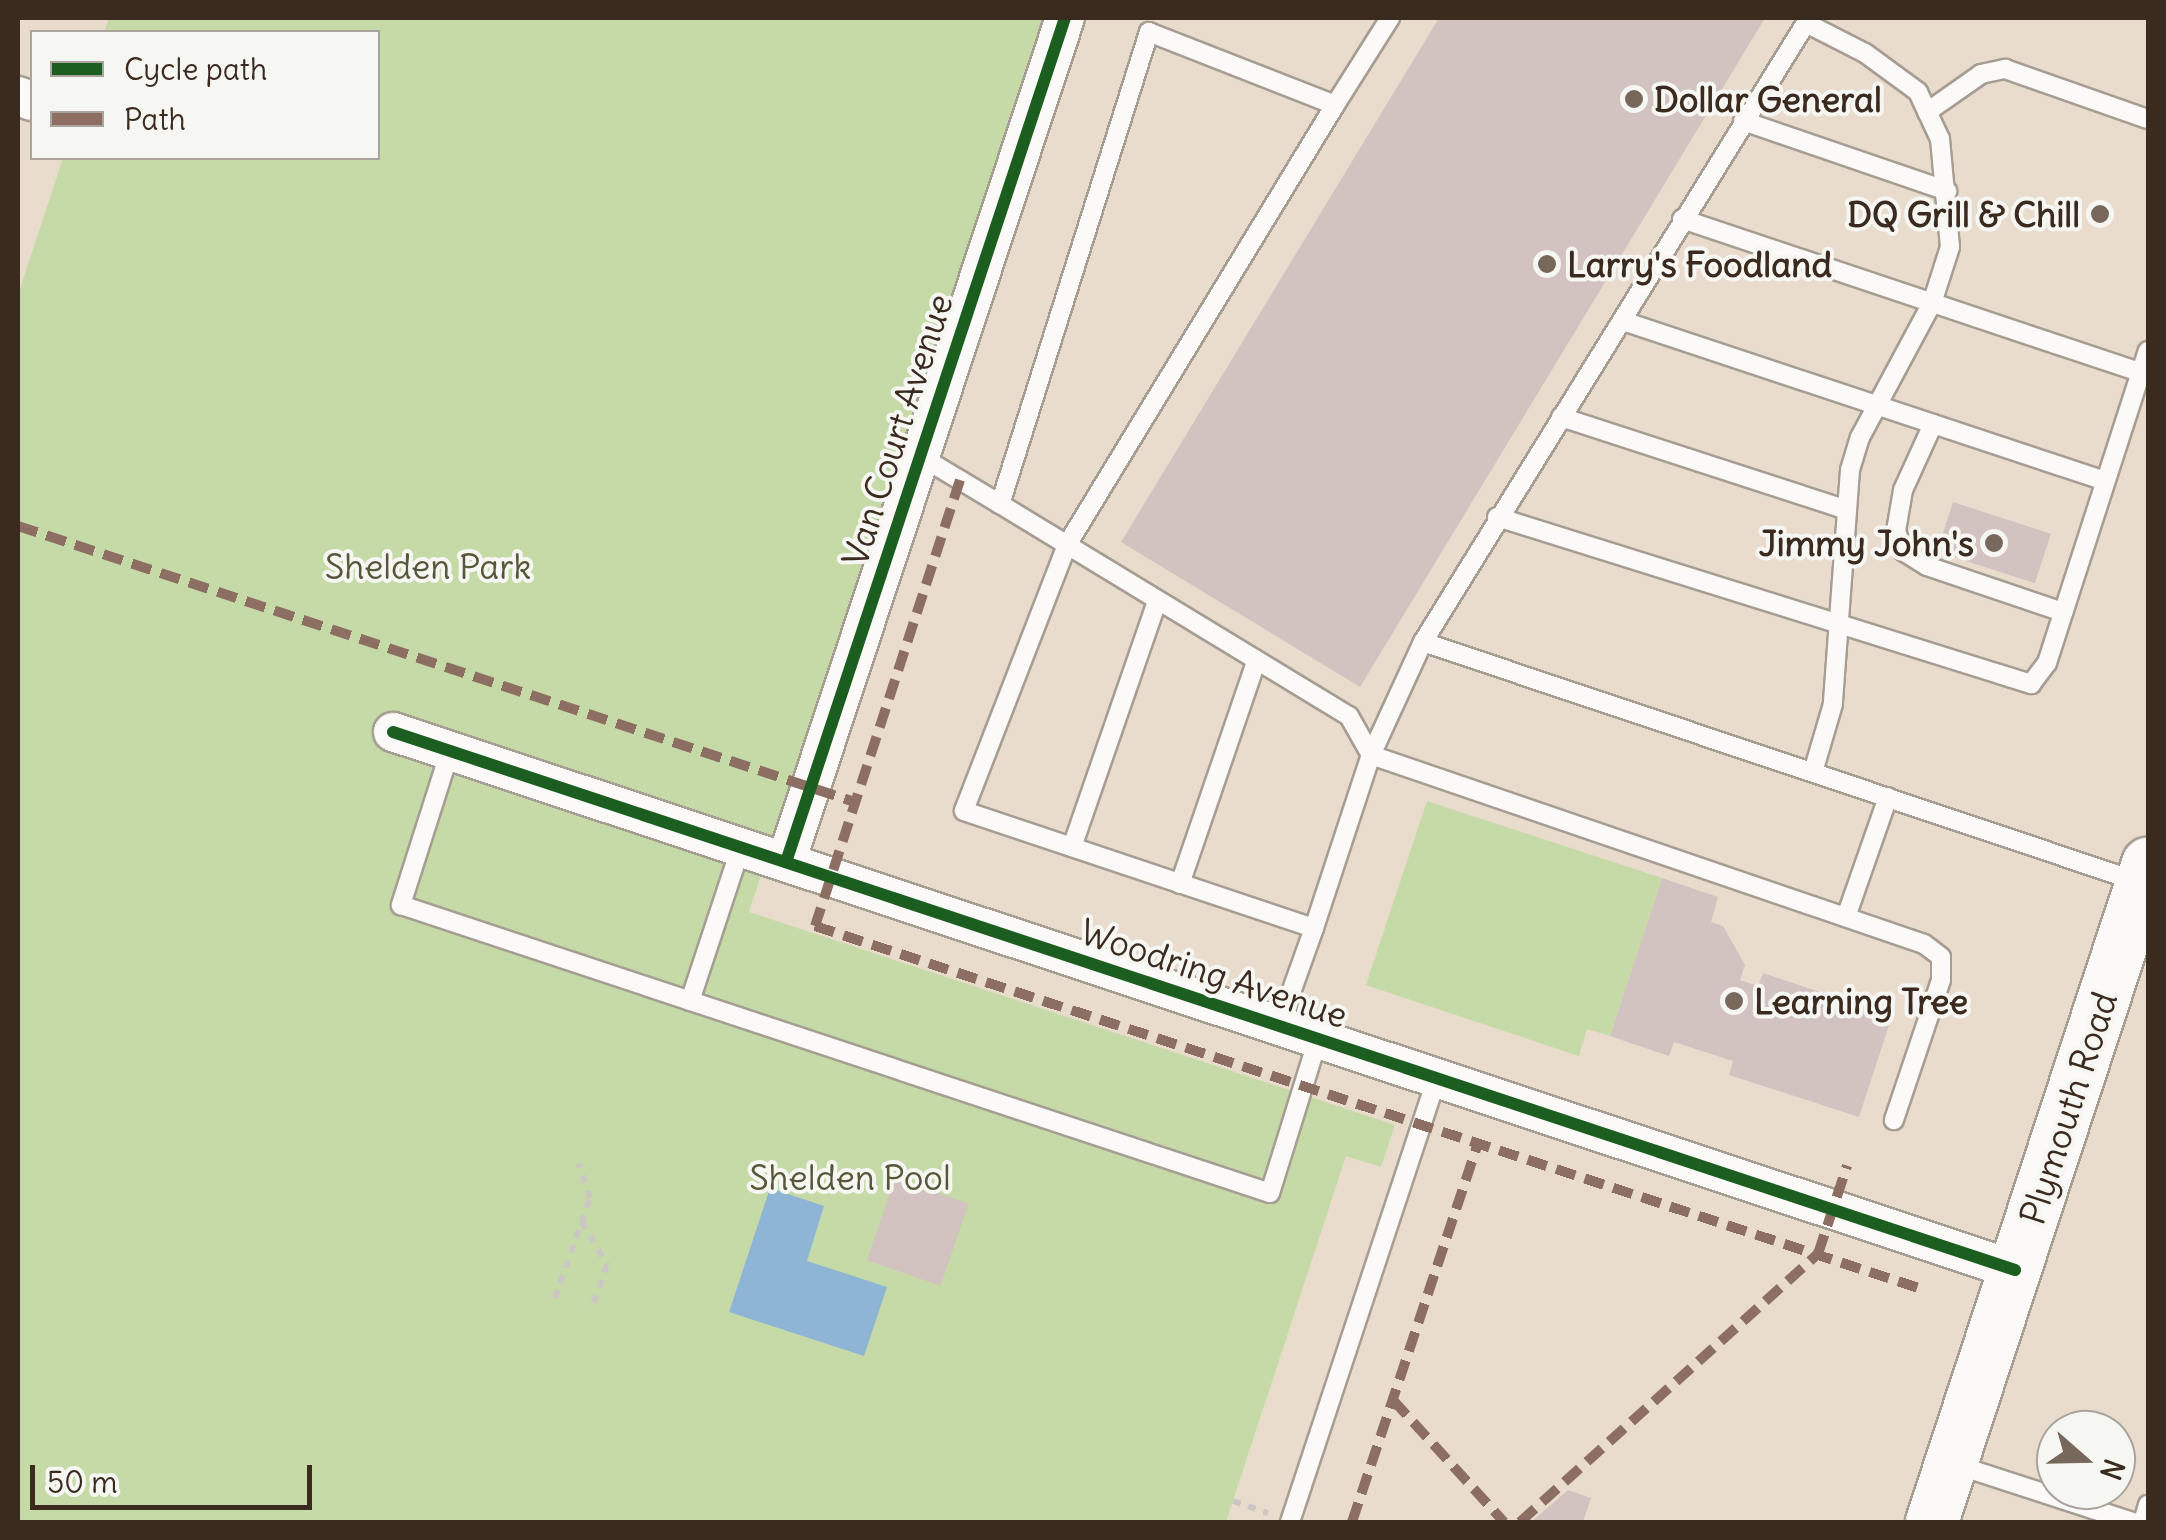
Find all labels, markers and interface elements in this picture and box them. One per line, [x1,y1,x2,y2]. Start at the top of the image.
legend [30,30,380,160]
text: Cycle path [124,50,267,88]
place label: Dollar General [1654,78,1882,120]
marker: Dollar General [1623,88,1645,110]
text: Path [124,100,186,138]
place label: DQ Grill & Chill [1847,193,2080,235]
marker: DQ Grill & Chill [2089,203,2111,225]
place label: Larry's Foodland [1567,243,1832,285]
marker: Larry's Foodland [1536,253,1558,275]
street label: Van Court Avenue [833,289,961,571]
place label: Jimmy John's [1759,522,1974,564]
marker: Jimmy John's [1983,532,2005,554]
park label: Shelden Park [325,545,531,587]
street label: Woodring Avenue [1075,910,1353,1036]
place label: Learning Tree [1754,980,1968,1022]
street label: Plymouth Road [2011,986,2125,1230]
marker: Learning Tree [1723,990,1745,1012]
park label: Shelden Pool [749,1156,951,1198]
north arrow [2036,1410,2136,1510]
scale bar [35,1445,318,1507]
text: N [2092,1454,2133,1485]
text: 50 m [47,1463,117,1501]

